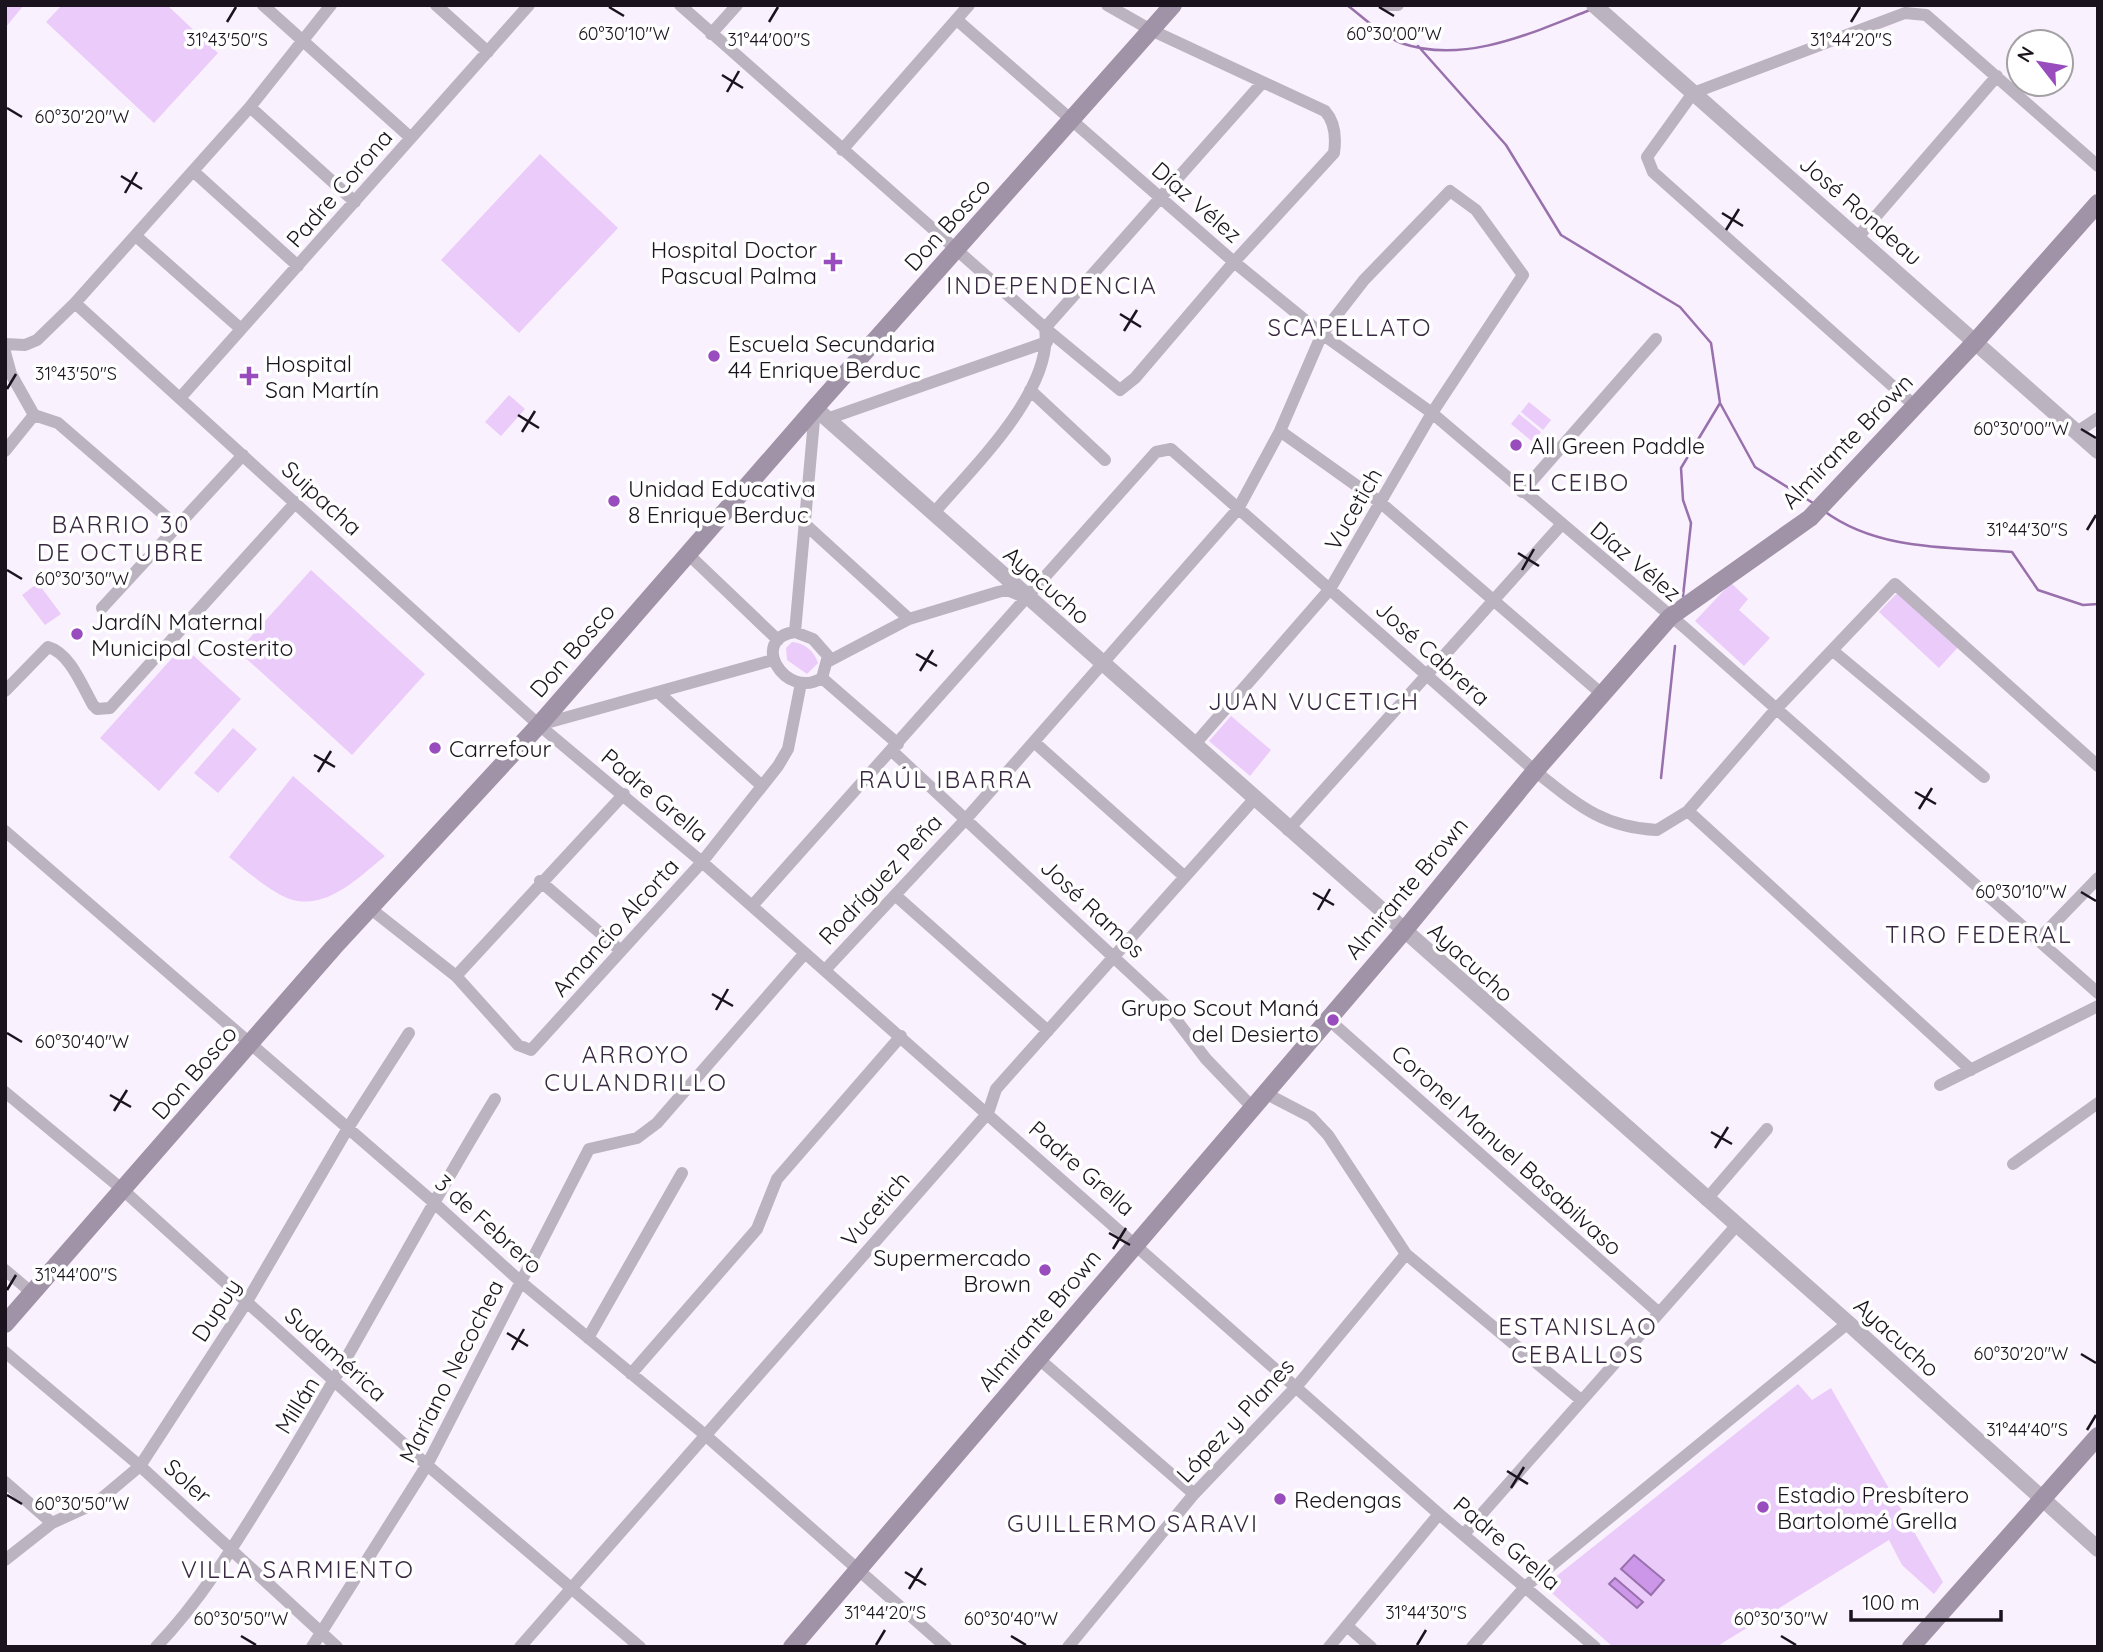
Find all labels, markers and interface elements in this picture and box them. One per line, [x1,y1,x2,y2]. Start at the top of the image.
text: 60°30'10"W [578,22,670,45]
text: 60°30'00"W [1346,22,1442,45]
text: 31°43'50"S [186,28,268,51]
text: 31°44'00"S [728,28,810,51]
text: 31°44'20"S [1810,28,1892,51]
north arrow [2005,28,2075,98]
text: N [2012,42,2039,66]
text: 60°30'20"W [35,105,129,128]
street label: Padre Corona [280,123,398,253]
street label: José Rondeau [1794,149,1928,271]
street label: Díaz Vélez [1146,155,1248,249]
street label: Don Bosco [898,171,996,277]
place label: Hospital Doctor Pascual Palma [651,235,817,290]
marker: Hospital Doctor Pascual Palma [823,252,843,272]
district label: INDEPENDENCIA [946,270,1158,300]
district label: SCAPELLATO [1268,312,1432,342]
place label: Escuela Secundaria 44 Enrique Berduc [728,329,935,384]
marker: Escuela Secundaria 44 Enrique Berduc [706,348,722,364]
place label: Hospital San Martín [265,349,379,404]
text: 31°43'50"S [35,362,117,385]
marker: Hospital San Martín [239,366,259,386]
street label: Almirante Brown [1775,367,1919,515]
text: 60°30'00"W [1973,417,2069,440]
place label: All Green Paddle [1530,431,1705,460]
marker: All Green Paddle [1508,437,1524,453]
street label: Suipacha [276,455,368,541]
street label: Vucetich [1318,462,1388,556]
district label: EL CEIBO [1512,467,1630,497]
place label: Unidad Educativa 8 Enrique Berduc [628,474,816,529]
marker: Unidad Educativa 8 Enrique Berduc [606,493,622,509]
district label: BARRIO 30 DE OCTUBRE [37,509,205,567]
street label: Díaz Vélez [1585,515,1687,607]
text: 31°44'30"S [1986,518,2068,541]
street label: Ayacucho [998,540,1096,630]
text: 60°30'30"W [35,567,129,590]
street label: José Cabrera [1370,594,1496,712]
street label: Don Bosco [523,597,621,703]
place label: JardíN Maternal Municipal Costerito [91,607,293,662]
marker: JardíN Maternal Municipal Costerito [69,626,85,642]
district label: JUAN VUCETICH [1208,686,1420,716]
place label: Carrefour [449,734,552,763]
marker: Carrefour [427,740,443,756]
street label: Padre Grella [596,742,714,848]
district label: RAÚL IBARRA [859,764,1033,794]
street label: Rodríguez Peña [812,808,948,950]
street label: Almirante Brown [1338,811,1474,965]
street label: Amancio Alcorta [545,852,685,1002]
street label: José Ramos [1035,852,1151,964]
text: 60°30'10"W [1975,880,2067,903]
street label: Ayacucho [1422,916,1520,1008]
district label: TIRO FEDERAL [1885,919,2073,949]
place label: Grupo Scout Maná del Desierto [1121,993,1319,1048]
marker: Grupo Scout Maná del Desierto [1325,1012,1341,1028]
street label: Don Bosco [145,1019,243,1125]
text: 60°30'40"W [35,1030,129,1053]
street label: Coronel Manuel Basabilvaso [1385,1038,1629,1262]
district label: ARROYO CULANDRILLO [544,1039,728,1097]
street label: Padre Grella [1023,1114,1141,1222]
street label: Vucetich [834,1165,916,1253]
street label: 3 de Febrero [429,1168,549,1280]
place label: Supermercado Brown [873,1243,1031,1298]
street label: Almirante Brown [971,1243,1107,1397]
marker: Supermercado Brown [1037,1262,1053,1278]
text: 31°44'00"S [35,1263,117,1286]
street label: Dupuy [185,1273,247,1347]
street label: Mariano Necochea [392,1275,510,1467]
street label: Ayacucho [1848,1291,1946,1383]
street label: Sudamérica [279,1301,393,1407]
district label: ESTANISLAO CEBALLOS [1498,1311,1658,1369]
text: 60°30'20"W [1974,1342,2068,1365]
street label: López y Planes [1170,1352,1300,1488]
street label: Millán [268,1371,326,1439]
text: 31°44'40"S [1986,1418,2068,1441]
street label: Soler [158,1452,218,1510]
place label: Estadio Presbítero Bartolomé Grella [1777,1480,1969,1535]
place label: Redengas [1294,1485,1401,1514]
street label: Padre Grella [1448,1490,1566,1596]
marker: Redengas [1272,1491,1288,1507]
text: 60°30'50"W [35,1492,129,1515]
marker: Estadio Presbítero Bartolomé Grella [1755,1499,1771,1515]
district label: GUILLERMO SARAVI [1007,1508,1259,1538]
district label: VILLA SARMIENTO [181,1554,415,1584]
scale bar [1851,1578,2002,1622]
text: 100 m [1862,1589,1920,1615]
text: 31°44'20"S [844,1601,926,1624]
text: 31°44'30"S [1385,1601,1467,1624]
text: 60°30'50"W [194,1607,288,1630]
text: 60°30'40"W [964,1607,1058,1630]
text: 60°30'30"W [1734,1607,1828,1630]

